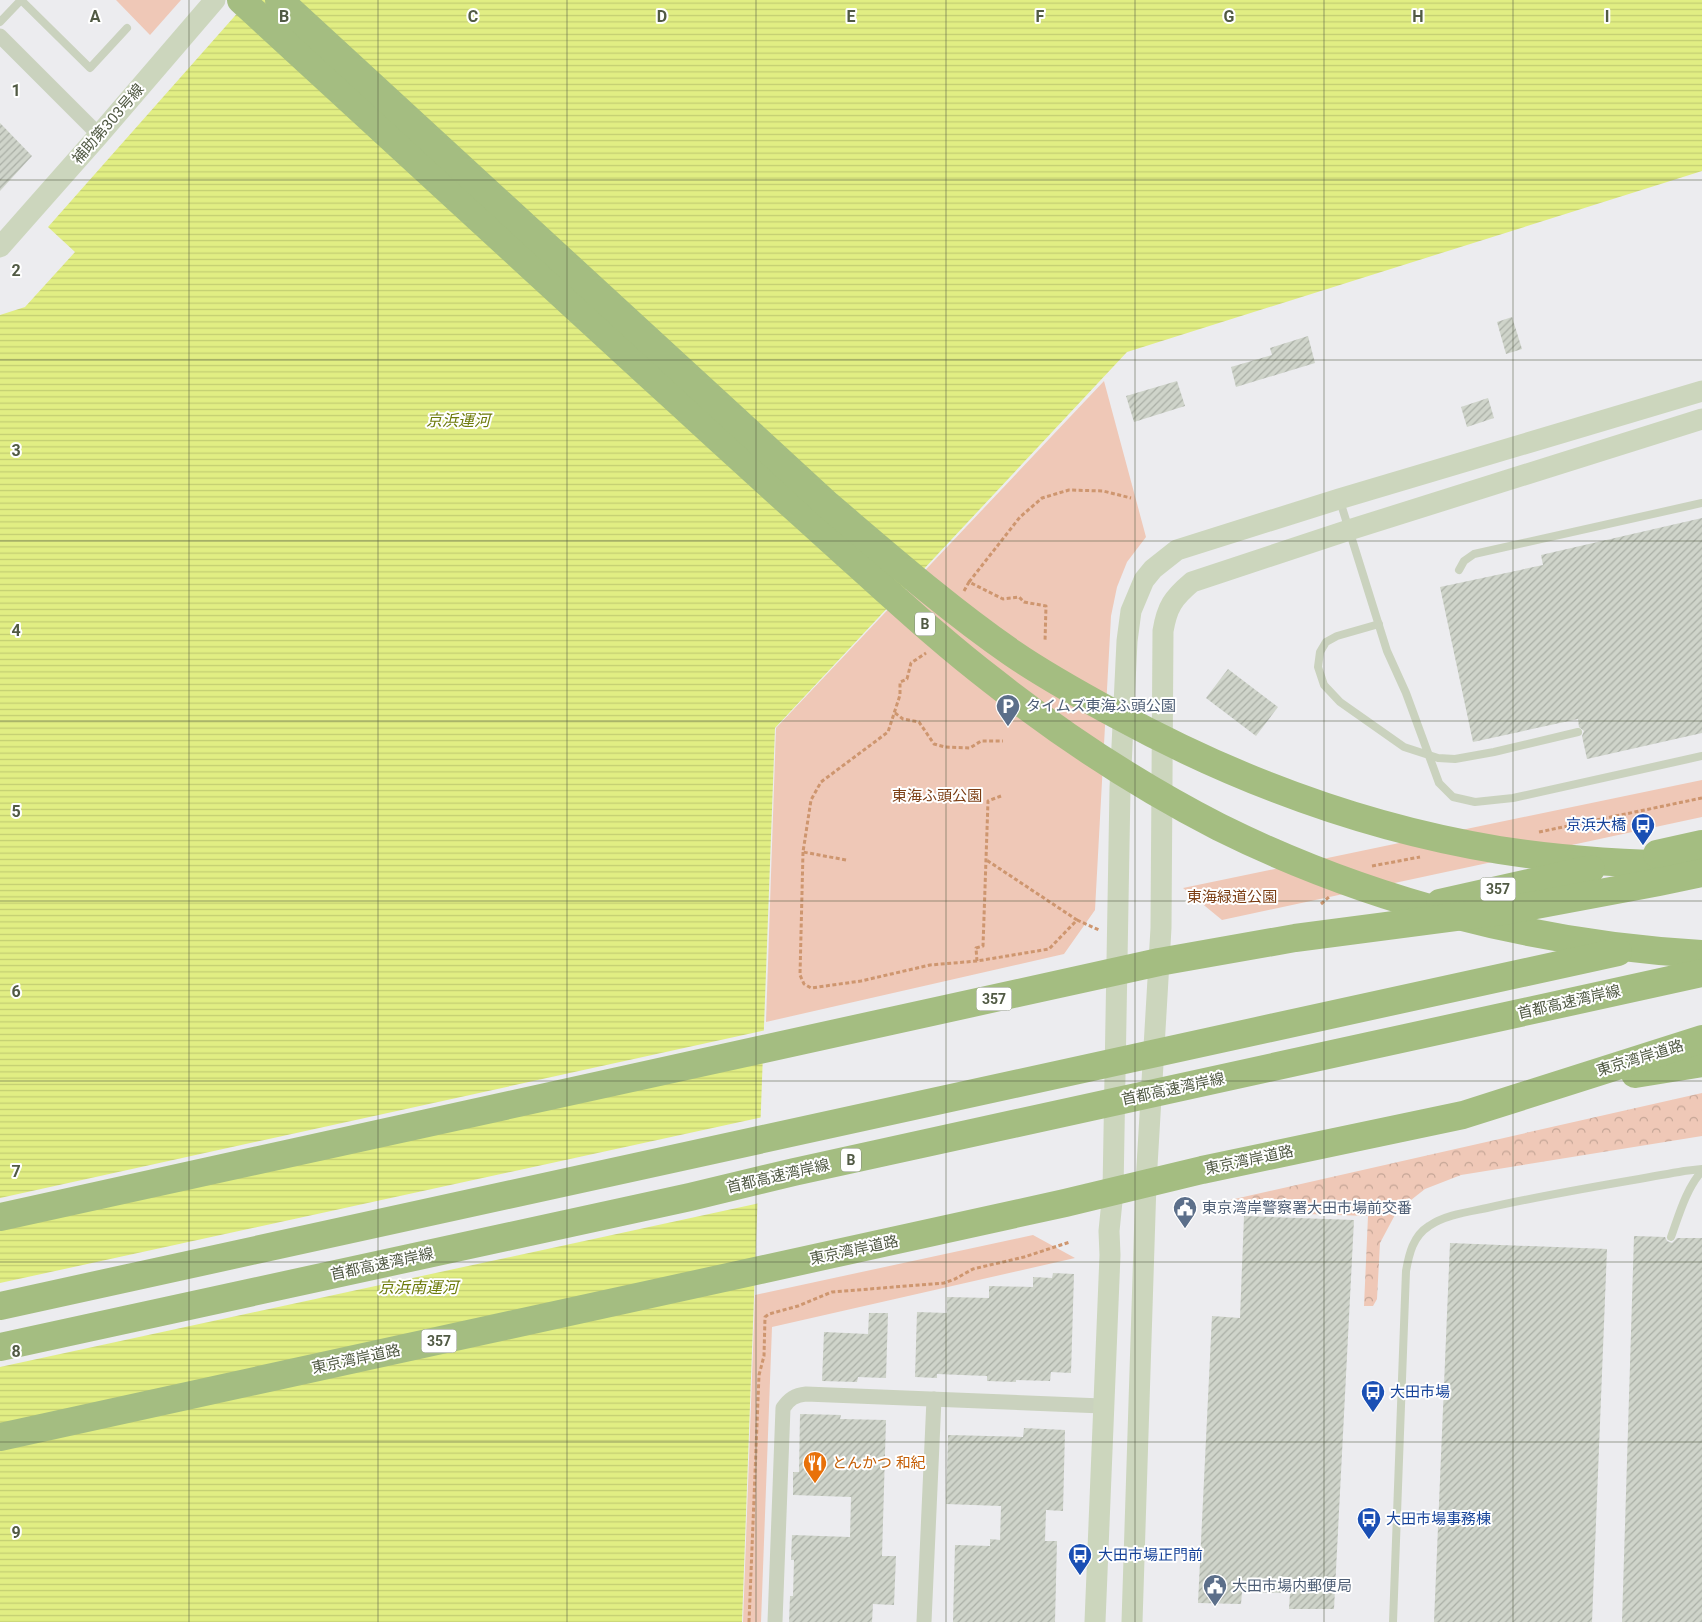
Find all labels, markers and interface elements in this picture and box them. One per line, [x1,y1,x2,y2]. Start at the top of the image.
text: A [90,7,101,26]
text: B [279,7,289,26]
text: C [468,7,478,26]
text: D [657,7,667,26]
text: E [847,7,856,26]
text: F [1036,7,1045,26]
text: G [1224,7,1235,26]
text: H [1412,7,1424,26]
text: I [1605,7,1609,26]
street label: 補助第303号線 [68,80,148,168]
text: 1 [11,81,21,100]
text: 2 [11,261,21,280]
water label: 京浜運河 [426,411,493,430]
text: 3 [11,441,21,460]
road number: B [915,612,935,636]
text: 4 [11,621,21,640]
parking icon: タイムズ東海ふ頭公園 [995,693,1021,727]
place label: タイムズ東海ふ頭公園 [1026,697,1176,715]
park label: 東海ふ頭公園 [892,787,982,805]
text: 5 [11,802,21,821]
bus stop icon: 京浜大橋 [1630,812,1656,846]
place label: 京浜大橋 [1566,816,1626,834]
road number: 357 [1480,878,1516,901]
park label: 東海緑道公園 [1187,888,1277,906]
street label: 首都高速湾岸線 [1516,981,1622,1023]
text: 6 [11,982,21,1001]
road number: 357 [976,988,1012,1011]
street label: 東京湾岸道路 [1594,1036,1686,1080]
street label: 首都高速湾岸線 [1120,1069,1226,1109]
street label: 東京湾岸道路 [1203,1142,1295,1178]
road number: B [841,1148,861,1172]
street label: 首都高速湾岸線 [725,1155,831,1197]
text: 7 [11,1162,21,1181]
public building icon: 東京湾岸警察署大田市場前交番 [1172,1195,1198,1229]
place label: 東京湾岸警察署大田市場前交番 [1202,1199,1412,1217]
street label: 東京湾岸道路 [808,1232,900,1268]
street label: 首都高速湾岸線 [329,1244,435,1284]
water label: 京浜南運河 [378,1278,461,1297]
road number: 357 [422,1330,456,1352]
street label: 東京湾岸道路 [310,1341,402,1377]
text: 8 [11,1342,21,1361]
bus stop icon: 大田市場 [1360,1379,1386,1413]
place label: 大田市場 [1390,1383,1450,1401]
restaurant icon: とんかつ 和紀 [802,1450,828,1484]
place label: とんかつ 和紀 [832,1454,926,1472]
bus stop icon: 大田市場事務棟 [1356,1506,1382,1540]
place label: 大田市場事務棟 [1386,1510,1491,1528]
text: 9 [11,1523,21,1542]
bus stop icon: 大田市場正門前 [1067,1542,1093,1576]
place label: 大田市場正門前 [1098,1546,1203,1564]
public building icon: 大田市場内郵便局 [1202,1573,1228,1607]
place label: 大田市場内郵便局 [1232,1577,1352,1595]

